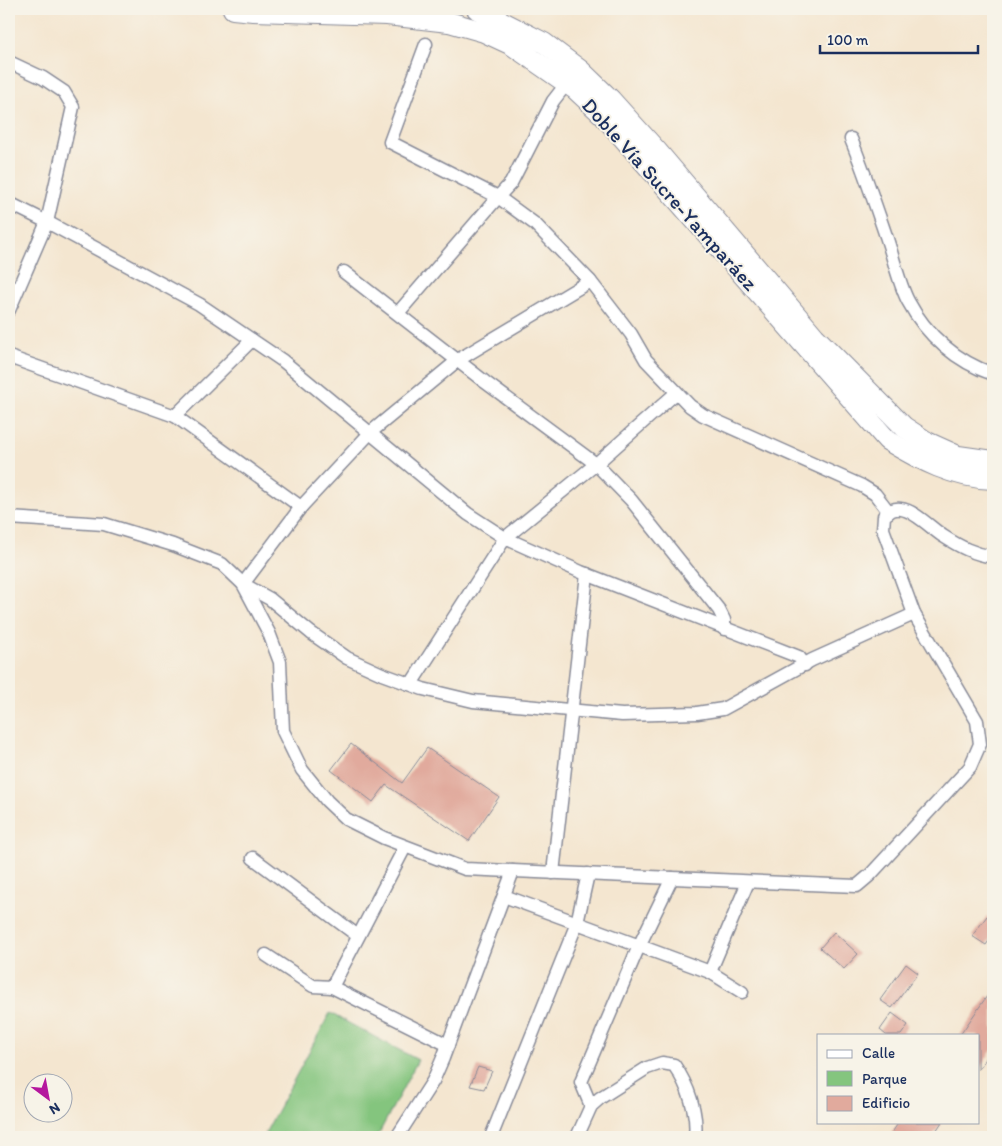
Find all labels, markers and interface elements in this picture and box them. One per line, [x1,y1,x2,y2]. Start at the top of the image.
scale bar [820,22,977,54]
text: 100 m [827,31,869,49]
street label: Doble Vía Sucre-Yamparáez [577,93,763,296]
legend [817,1034,980,1124]
text: Calle [862,1044,895,1062]
text: Parque [862,1070,907,1088]
north arrow [22,1074,72,1124]
text: Edificio [862,1094,910,1112]
text: N [46,1099,63,1118]

